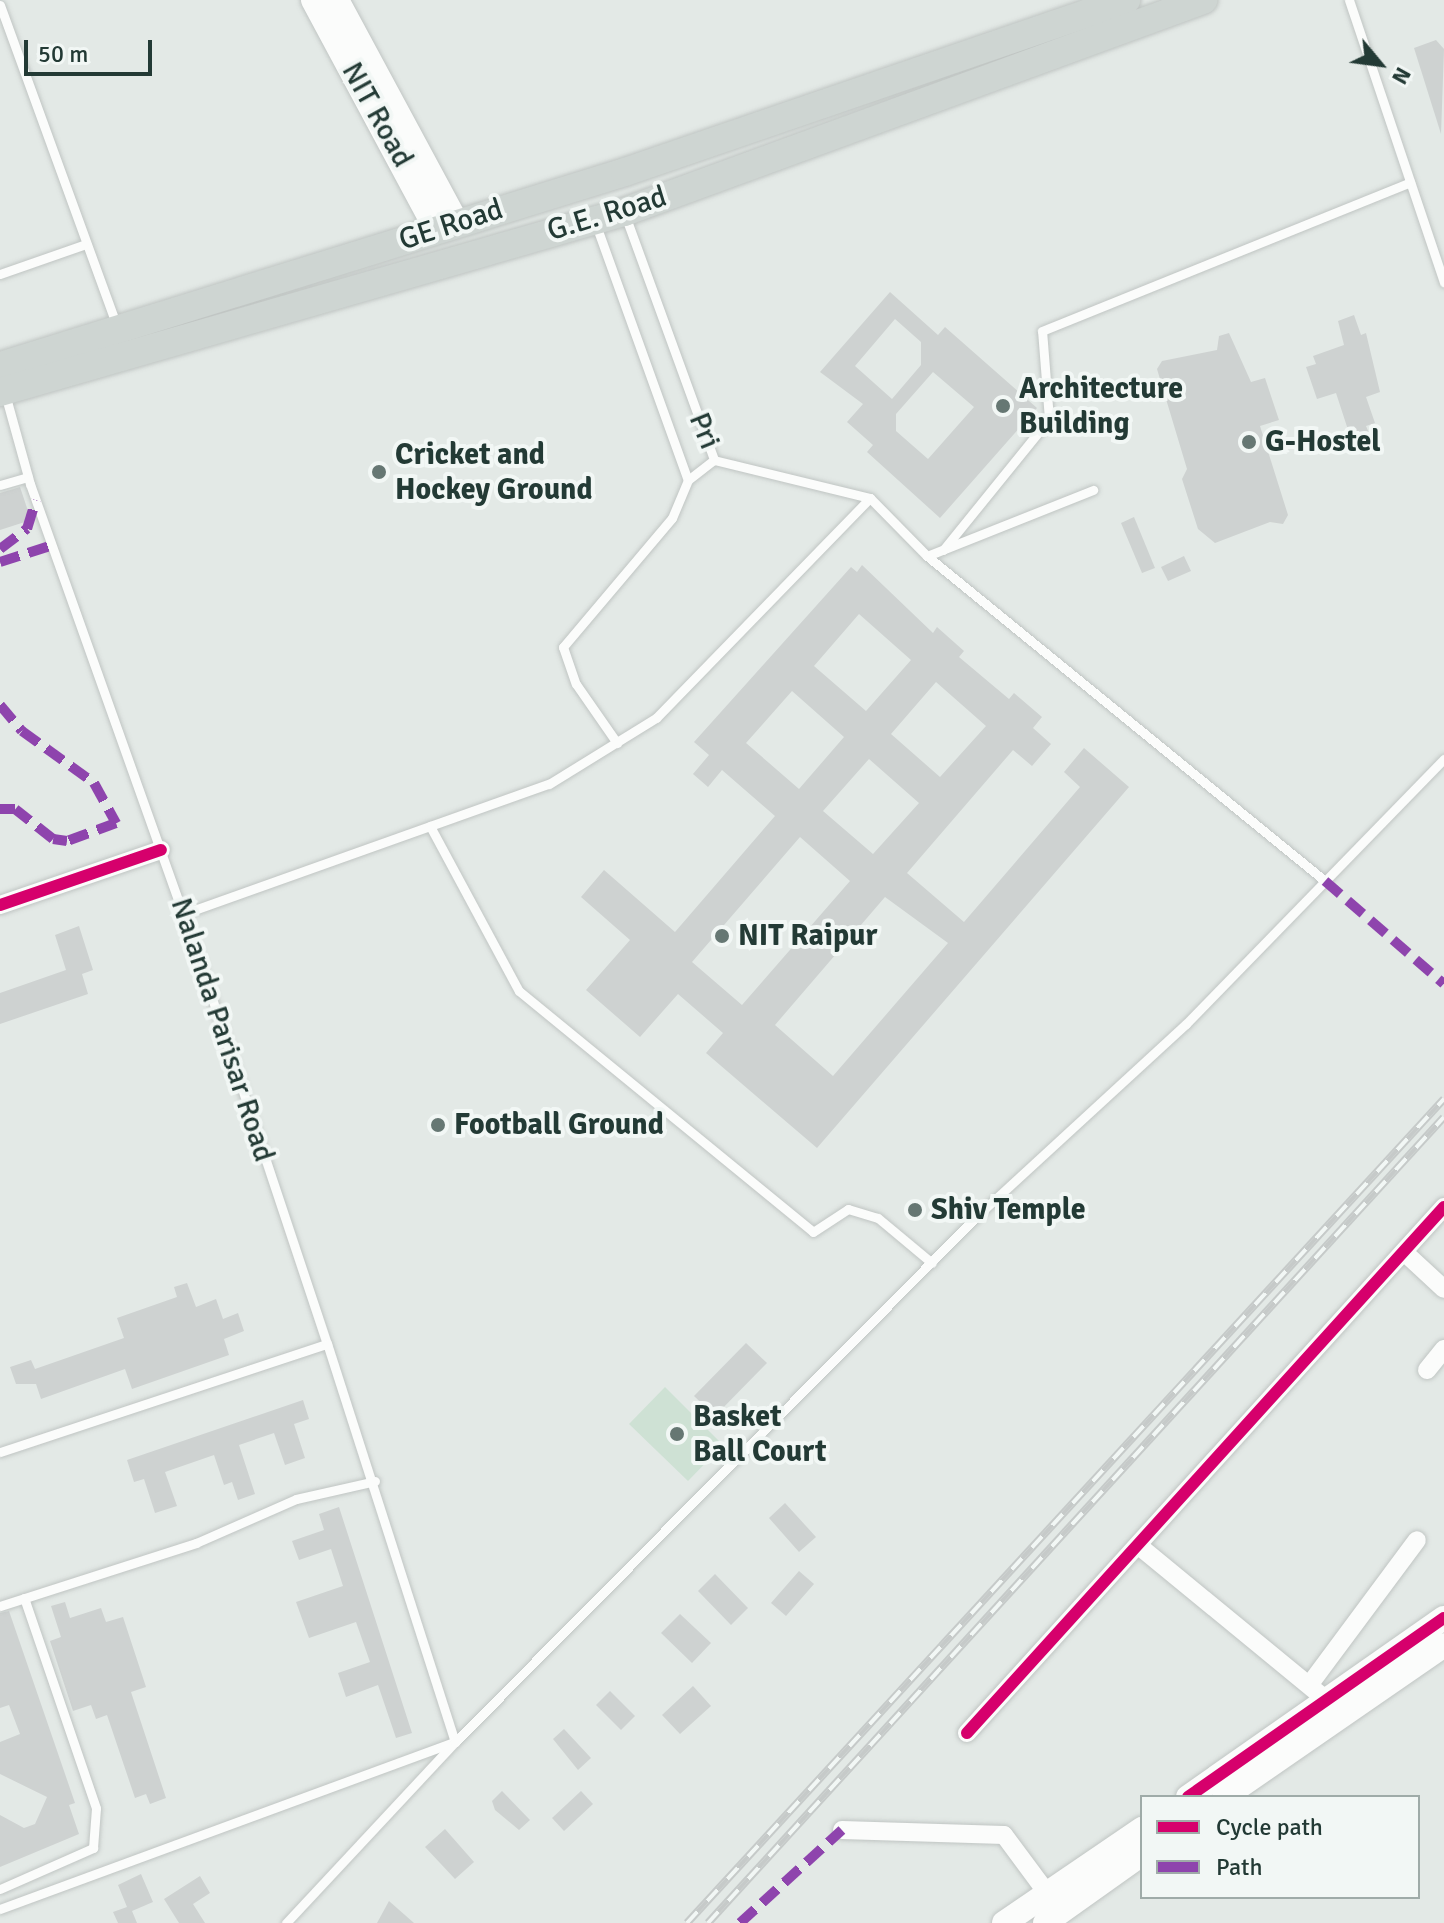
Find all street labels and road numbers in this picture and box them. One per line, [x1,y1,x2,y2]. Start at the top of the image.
street label: NIT Road [333,56,421,174]
street label: G.E. Road [543,179,671,249]
street label: GE Road [395,191,507,259]
street label: Pri [681,407,727,455]
street label: Nalanda Parisar Road [162,894,282,1166]

